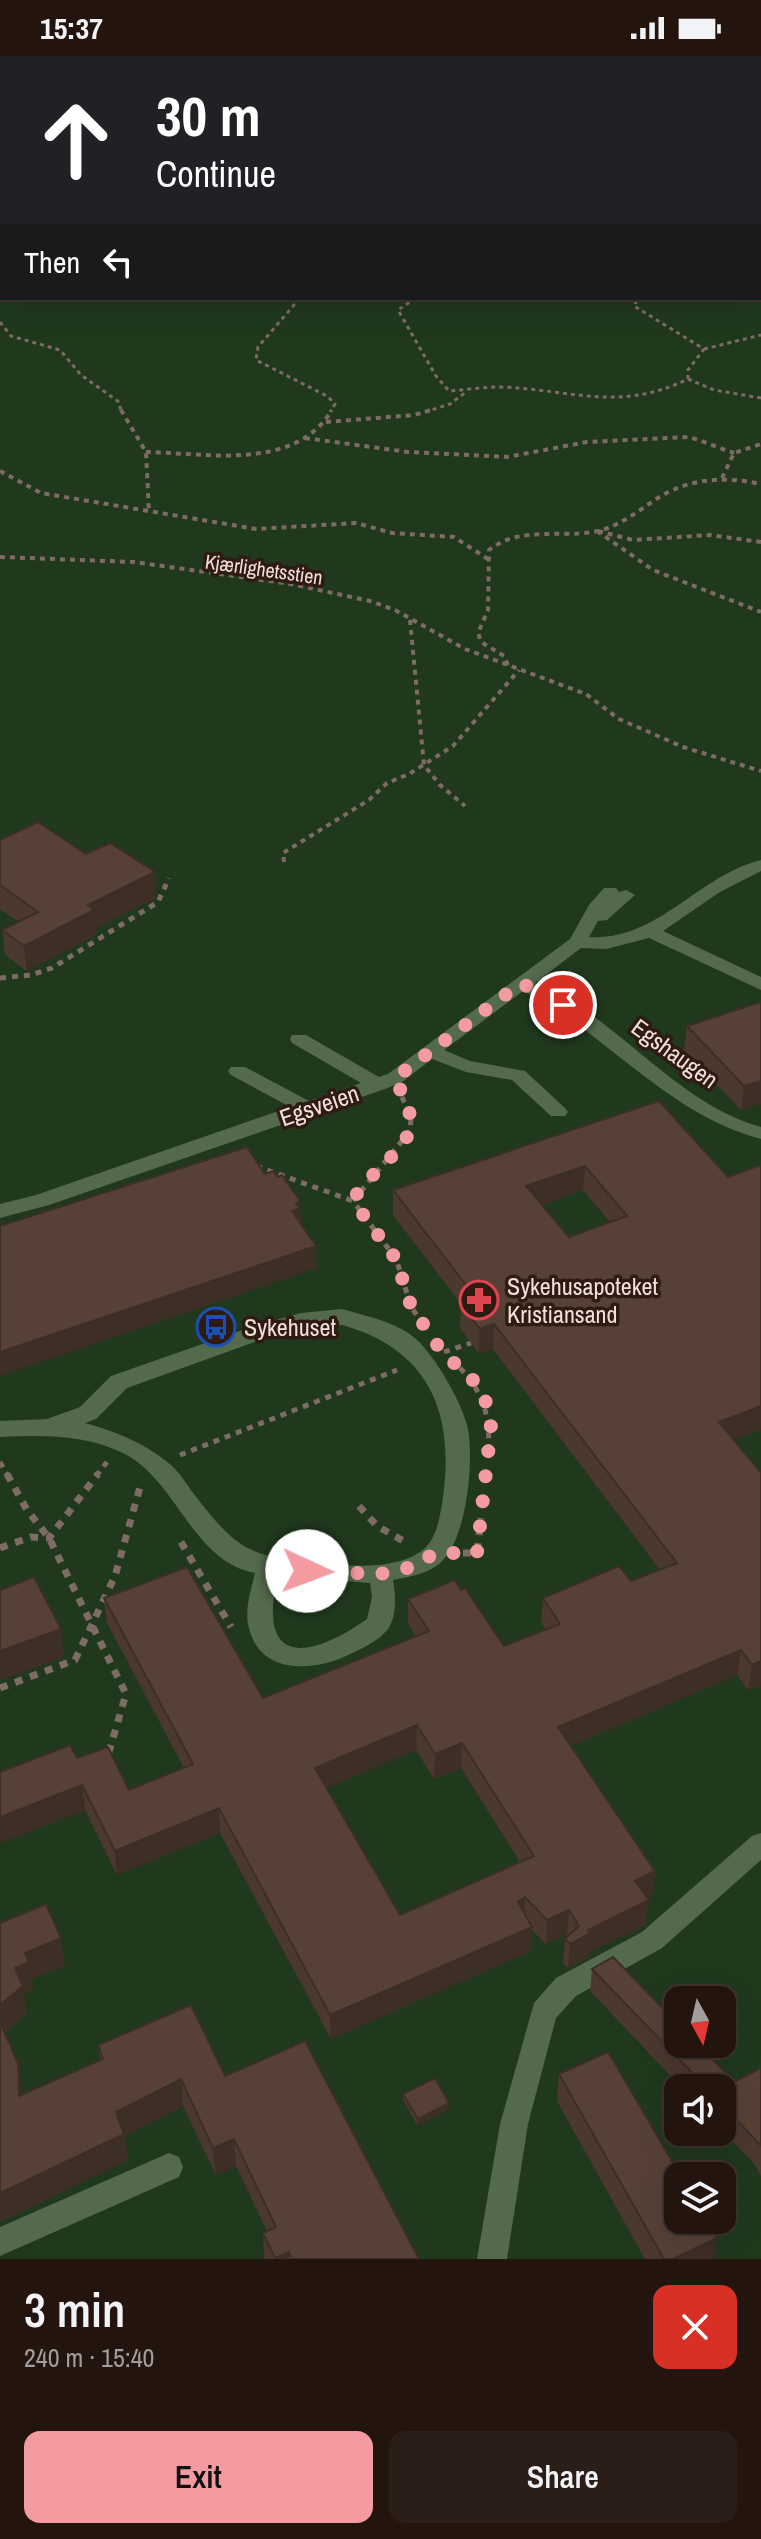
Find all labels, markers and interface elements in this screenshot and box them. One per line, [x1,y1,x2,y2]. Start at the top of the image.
text: 15:37 [40,8,103,48]
text: 30 m [156,78,261,153]
icon: ahead [24,88,128,192]
text: Continue [156,150,276,198]
icon: left [96,240,140,284]
text: Then [24,242,80,282]
street label: Kjærlighetsstien [203,547,325,591]
pin [529,971,597,1039]
icon: arrive [541,983,585,1027]
street label: Egshaugen [625,1011,725,1095]
street label: Egsveien [275,1077,363,1133]
place label: Sykehusapoteket Kristiansand [507,1270,659,1330]
pharmacy icon: Sykehusapoteket Kristiansand [458,1279,500,1321]
bus stop icon: Sykehuset [195,1306,237,1348]
place label: Sykehuset [244,1311,336,1343]
position arrow [265,1529,349,1613]
north arrow [664,1986,736,2058]
map controls [664,1986,736,2234]
button: sound [664,2074,736,2146]
button: layers [664,2162,736,2234]
text: 3 min [24,2277,125,2342]
button: close [653,2285,737,2369]
text: 240 m · 15:40 [24,2340,154,2375]
button: Exit [24,2431,373,2523]
button: Share [389,2431,737,2523]

